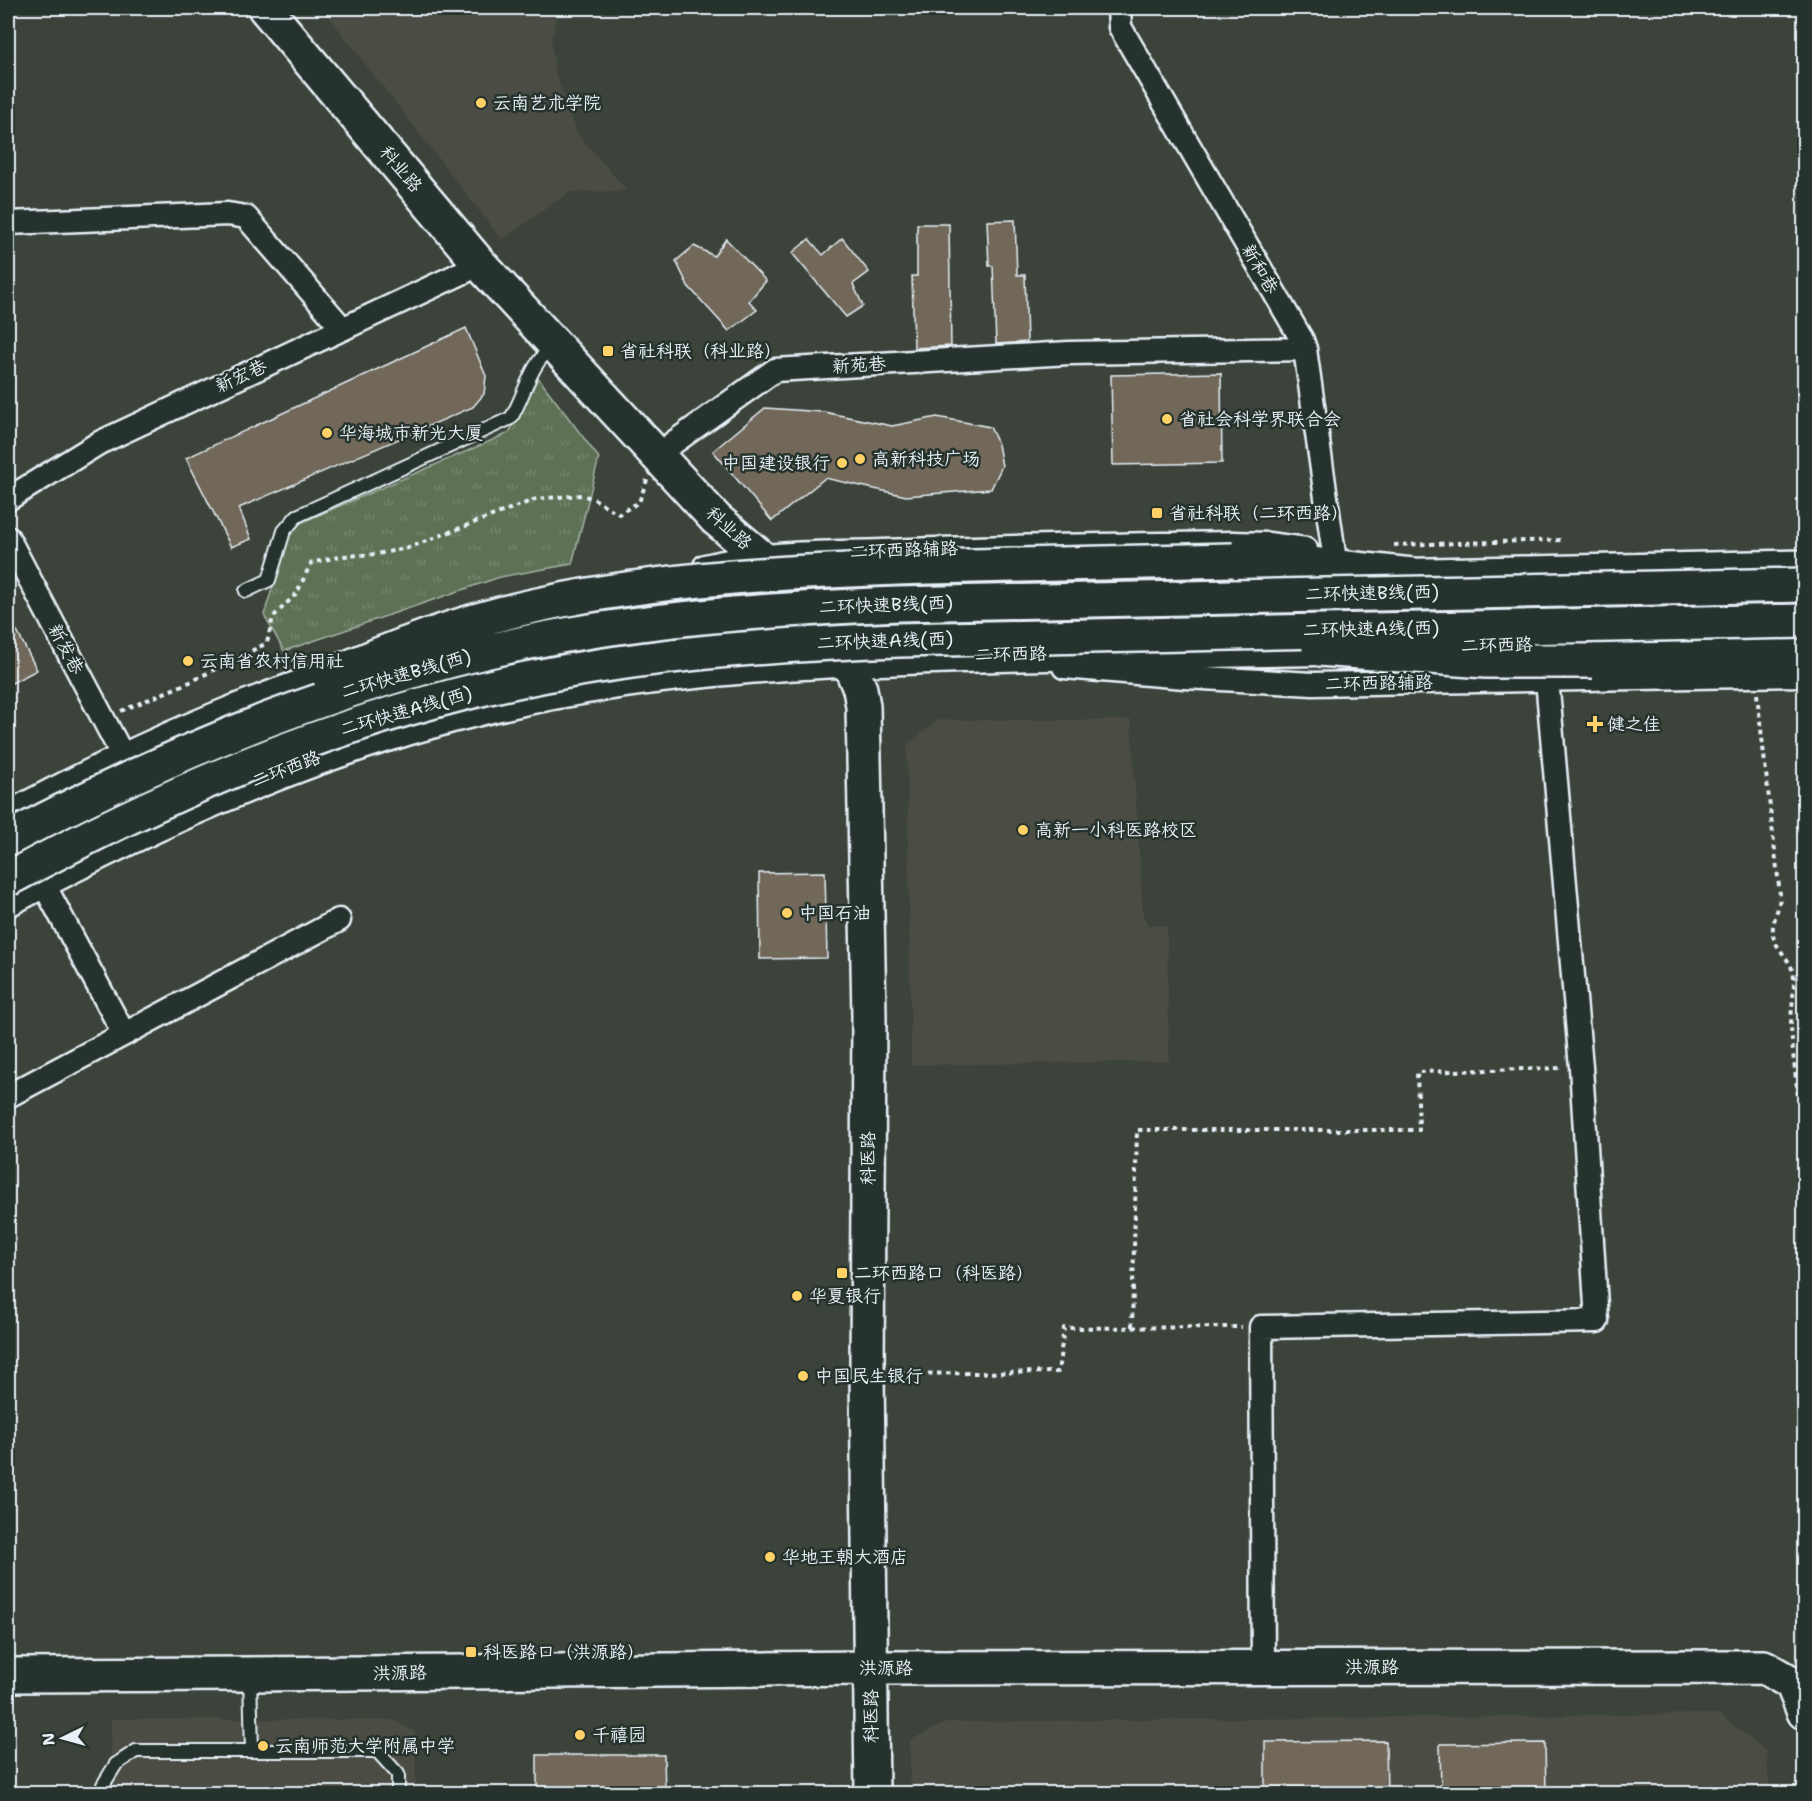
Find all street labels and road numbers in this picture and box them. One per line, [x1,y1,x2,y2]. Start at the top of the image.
street label: 科业路 [374,141,428,197]
street label: 新和巷 [1236,240,1284,298]
street label: 新苑巷 [831,352,887,378]
street label: 新宏巷 [211,354,271,398]
street label: 科业路 [701,501,757,555]
street label: 二环西路辅路 [850,536,958,564]
street label: 二环快速B线(西) [1305,580,1439,606]
street label: 二环快速B线(西) [819,591,953,619]
street label: 二环快速A线(西) [1303,616,1439,642]
street label: 新发巷 [43,620,89,678]
street label: 二环快速A线(西) [816,627,954,655]
street label: 二环西路 [1461,632,1533,658]
street label: 二环西路 [975,641,1047,667]
street label: 二环快速B线(西) [338,644,474,704]
street label: 二环西路辅路 [1325,670,1433,696]
street label: 二环快速A线(西) [337,681,475,741]
street label: 二环西路 [248,745,324,793]
street label: 科医路 [856,1131,880,1185]
street label: 洪源路 [1345,1655,1399,1679]
street label: 洪源路 [859,1656,913,1680]
street label: 洪源路 [373,1661,427,1685]
street label: 科医路 [859,1689,883,1743]

